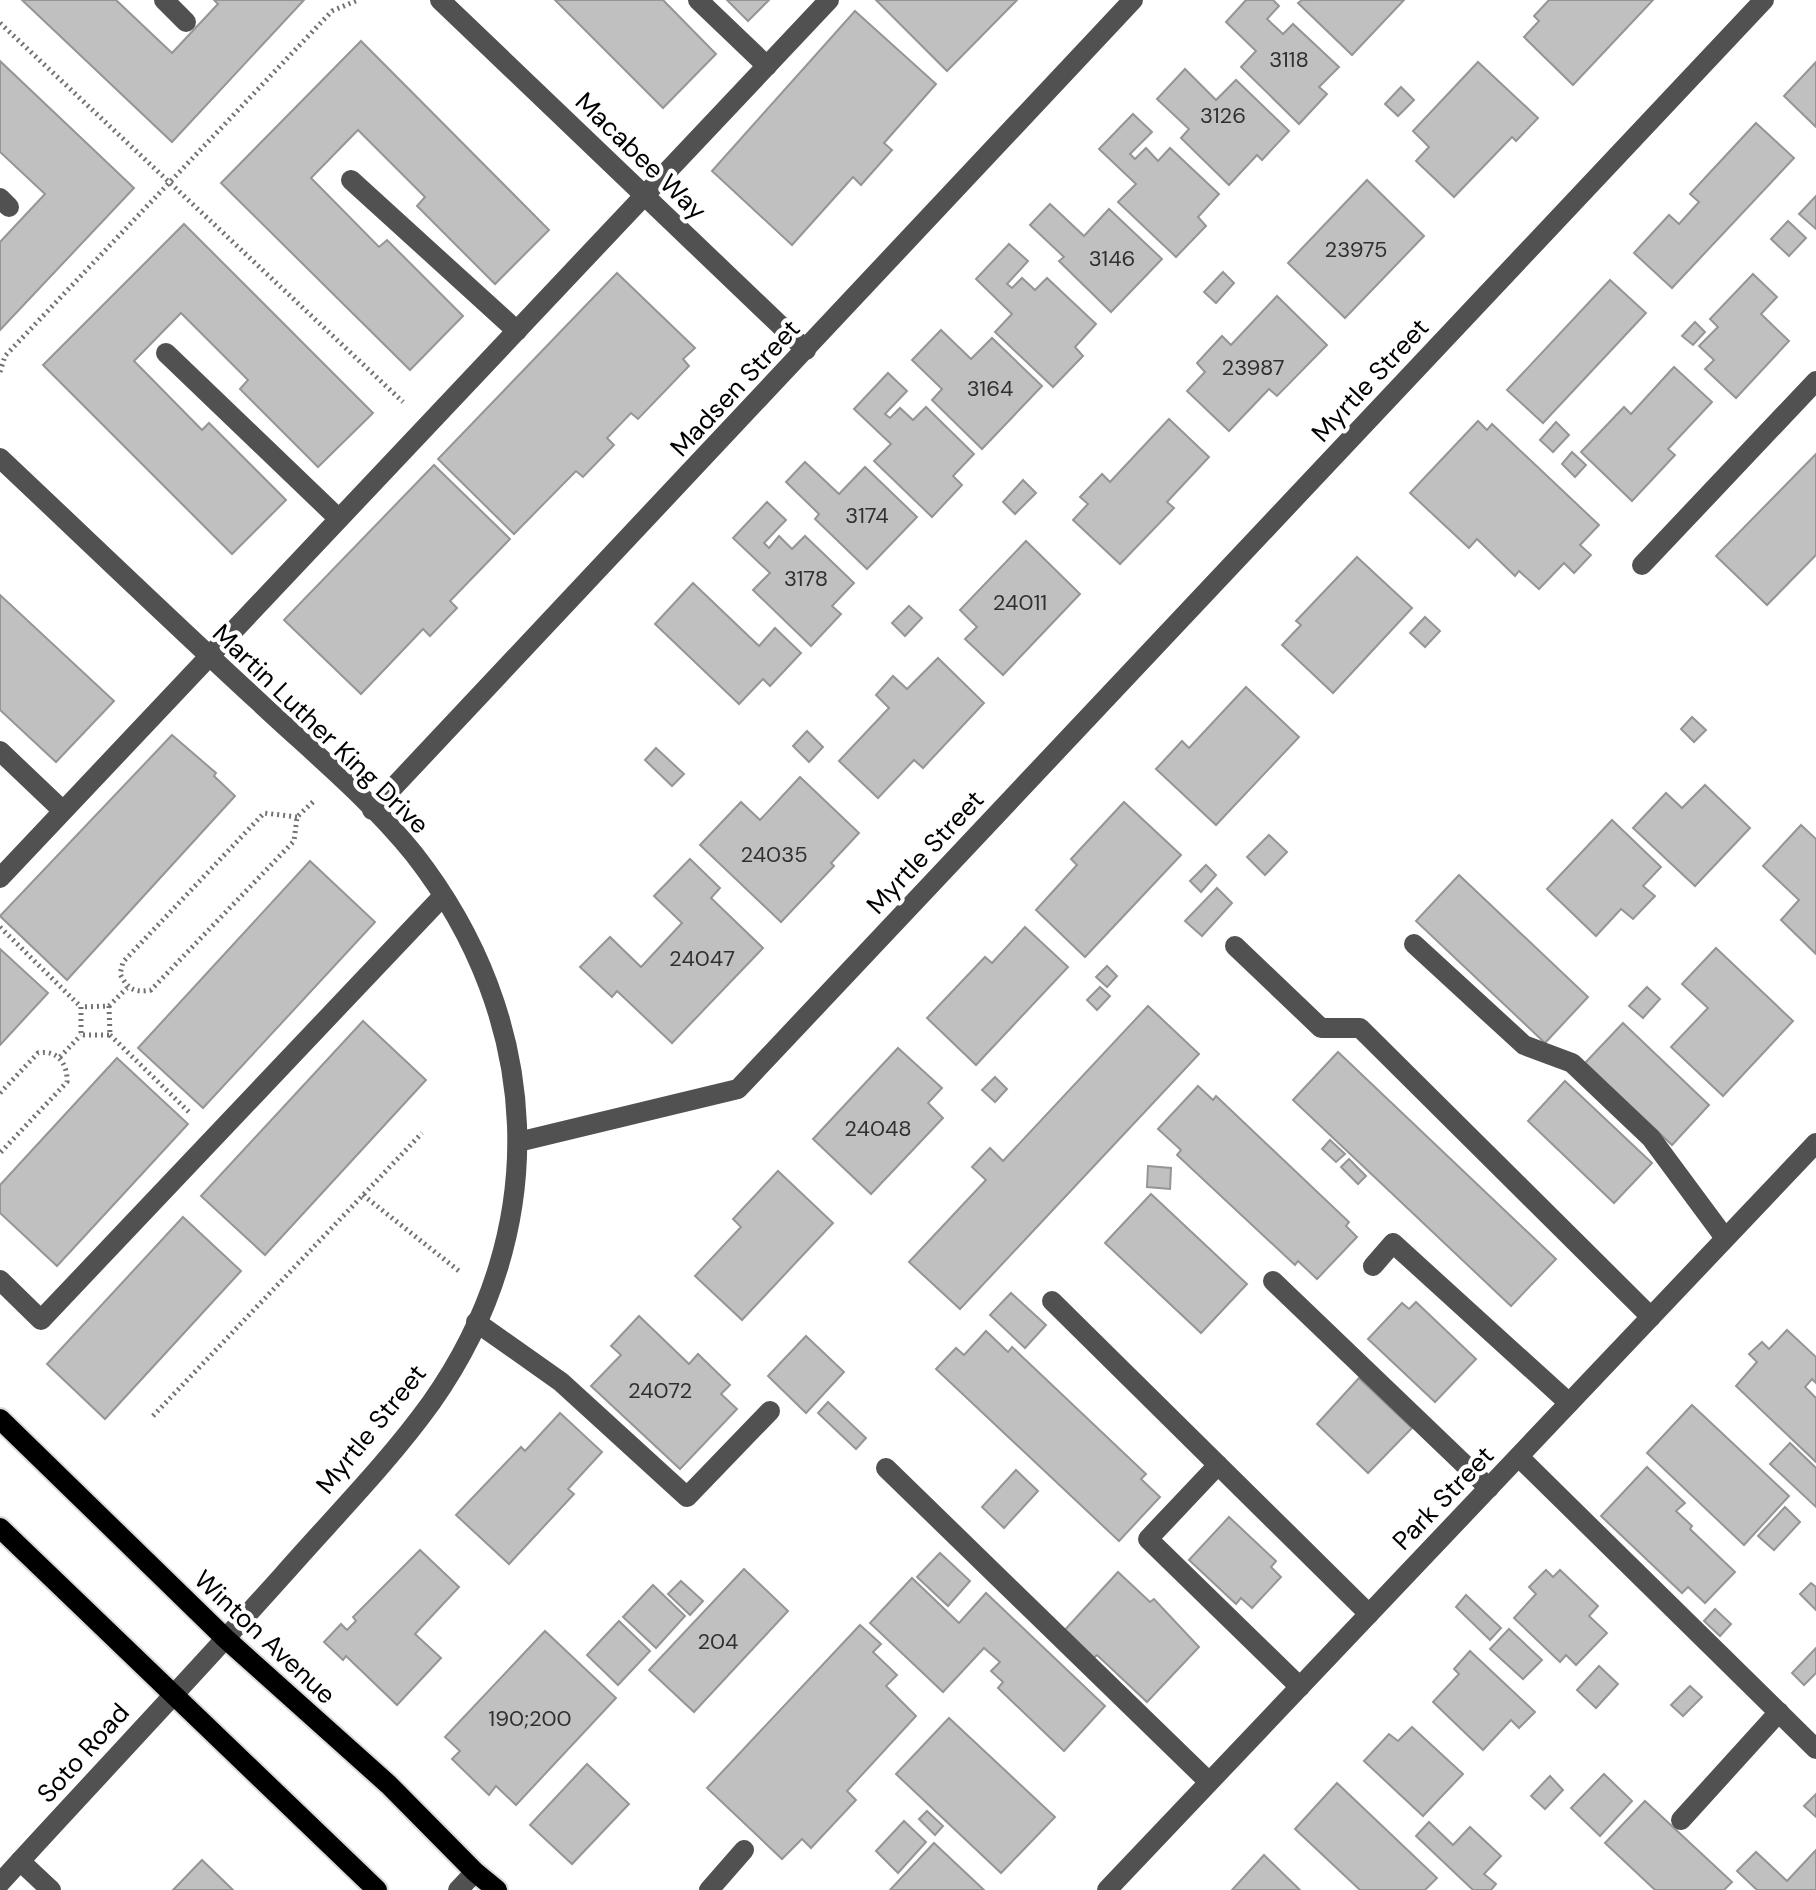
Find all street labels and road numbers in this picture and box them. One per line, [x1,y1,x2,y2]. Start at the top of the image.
street label: Macabee Way [568,85,714,227]
street label: Myrtle Street [1304,311,1436,449]
street label: Madsen Street [663,312,807,464]
street label: Martin Luther King Drive [205,617,437,841]
street label: Myrtle Street [859,783,991,921]
street label: Myrtle Street [308,1357,434,1501]
street label: Park Street [1385,1439,1501,1557]
street label: Winton Avenue [187,1563,343,1711]
street label: Soto Road [29,1696,137,1810]

